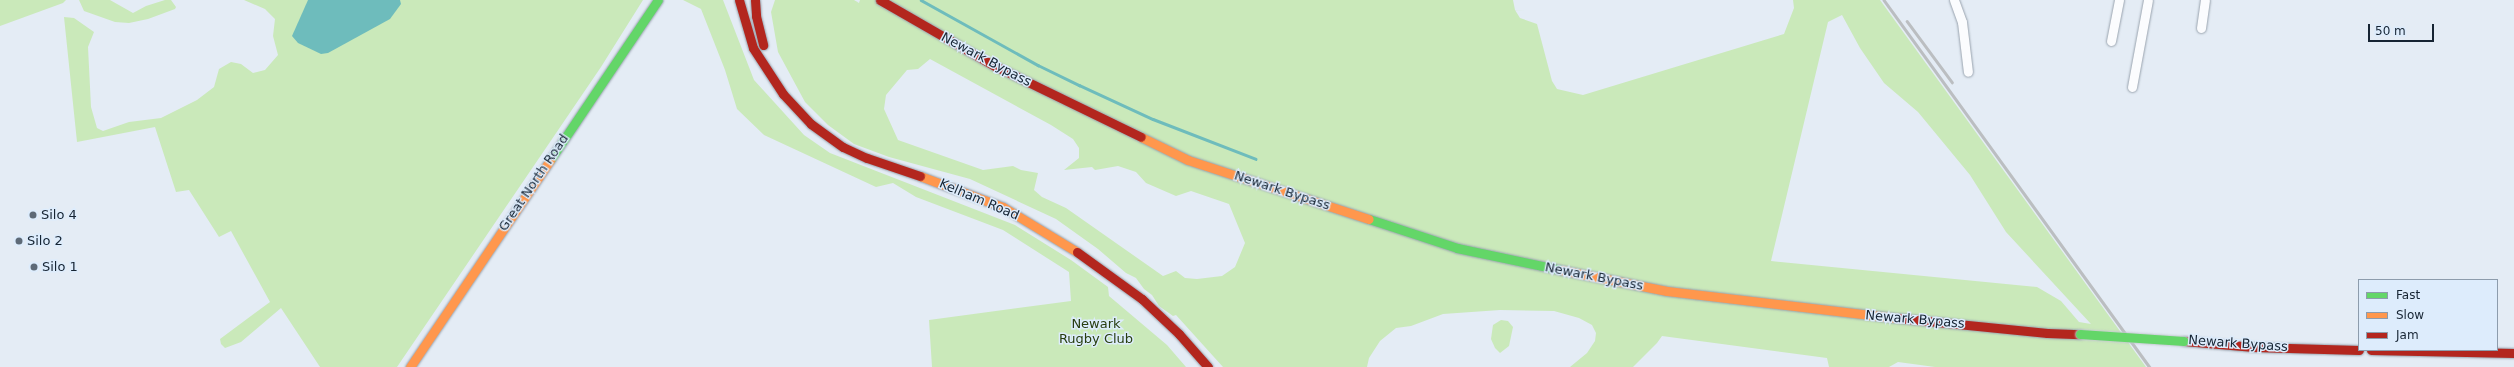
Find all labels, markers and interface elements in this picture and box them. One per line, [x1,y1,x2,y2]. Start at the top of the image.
scale bar [2370,16,2436,42]
text: 50 m [2375,24,2406,38]
street label: Newark Bypass [938,30,1034,90]
street label: Great North Road [496,132,572,234]
street label: Newark Bypass [1232,168,1332,214]
street label: Kelham Road [937,176,1021,224]
place label: Silo 4 [41,207,77,223]
marker: Silo 4 [28,210,38,220]
place label: Silo 2 [27,233,63,249]
marker: Silo 2 [14,236,24,246]
place label: Silo 1 [42,259,78,275]
street label: Newark Bypass [1544,260,1644,294]
marker: Silo 1 [29,262,39,272]
legend [2358,279,2498,351]
text: Fast [2396,288,2420,302]
street label: Newark Bypass [1865,308,1965,332]
text: Slow [2396,308,2424,322]
park label: Newark Rugby Club [1059,317,1133,348]
text: Jam [2396,328,2419,342]
street label: Newark Bypass [2188,333,2288,355]

